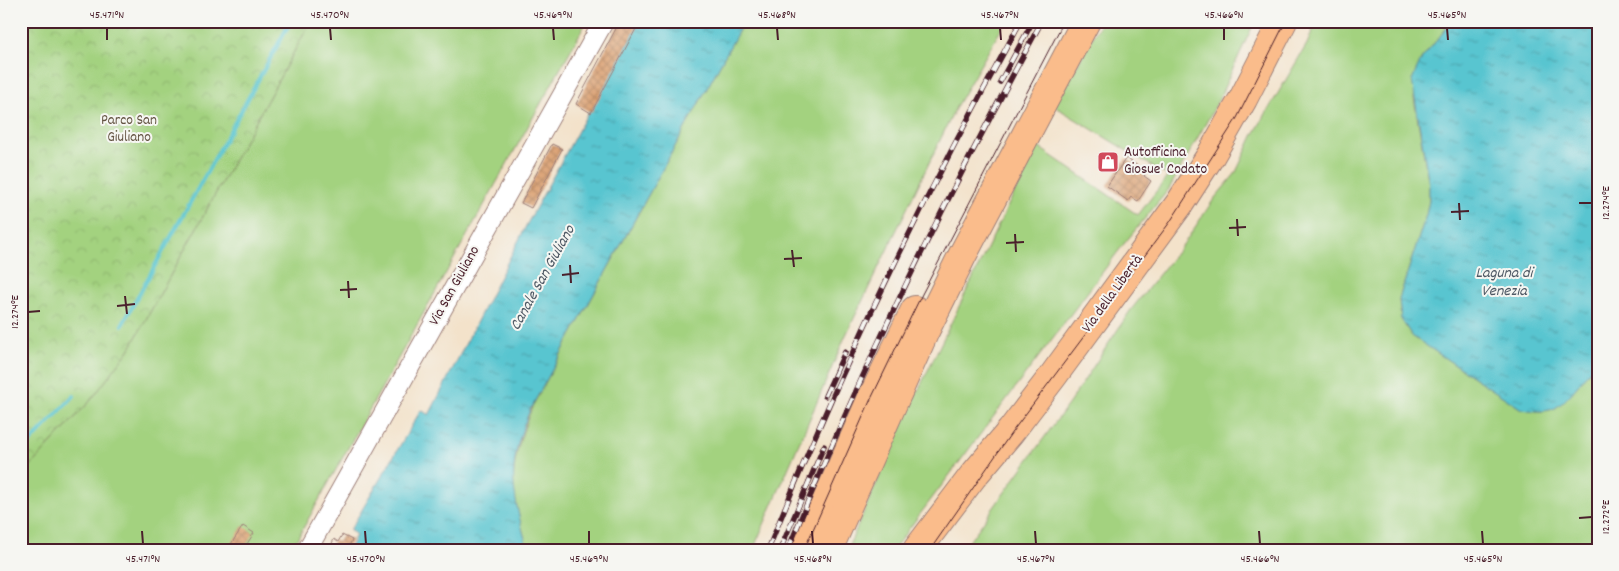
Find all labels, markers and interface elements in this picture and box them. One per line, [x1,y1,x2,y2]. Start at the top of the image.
text: 45.471°N [90,7,124,24]
text: 45.470°N [311,7,349,24]
text: 45.469°N [534,7,572,24]
text: 45.468°N [758,7,796,24]
text: 45.467°N [981,7,1019,24]
text: 45.466°N [1204,7,1244,24]
text: 45.465°N [1428,7,1466,24]
park label: Parco San Giuliano [101,110,157,149]
place label: Autofficina Giosue' Codato [1124,142,1207,181]
shop icon: Autofficina Giosue' Codato [1096,150,1120,174]
text: 12.274°E [1598,185,1615,220]
water label: Canale San Giuliano [505,220,582,335]
street label: Via San Giuliano [424,242,486,330]
street label: Via della Libertà [1077,250,1149,338]
water label: Laguna di Venezia [1476,262,1536,303]
text: 12.274°E [7,294,24,329]
text: 12.272°E [1598,499,1615,534]
text: 45.471°N [126,551,160,568]
text: 45.470°N [347,551,385,568]
text: 45.469°N [570,551,608,568]
text: 45.468°N [794,551,832,568]
text: 45.467°N [1017,551,1055,568]
text: 45.466°N [1240,551,1280,568]
text: 45.465°N [1464,551,1502,568]

